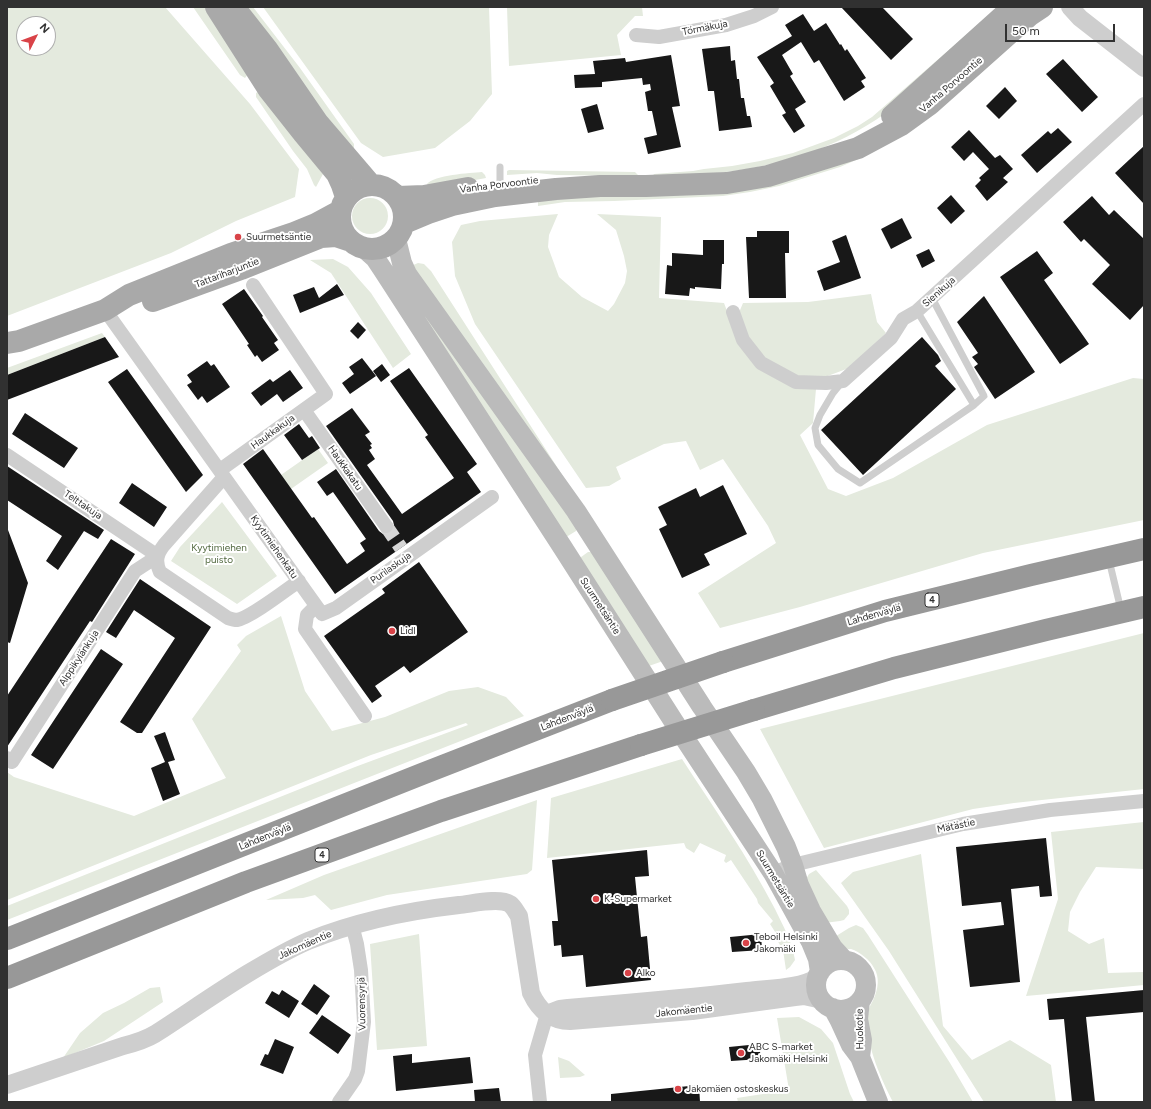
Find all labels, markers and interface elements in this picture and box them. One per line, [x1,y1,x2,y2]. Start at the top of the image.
north arrow [16,16,56,56]
scale bar [1007,16,1117,42]
street label: Törmäkuja [681,18,729,38]
text: N [37,21,52,36]
text: 50 m [1012,24,1040,38]
street label: Vanha Porvoontie [917,55,985,115]
street label: Vanha Porvoontie [459,174,539,196]
place label: Suurmetsäntie [246,231,311,243]
marker: Suurmetsäntie [233,232,243,242]
street label: Tattariharjuntie [193,255,261,291]
street label: Sienikuja [920,274,958,310]
street label: Haukkakuja [249,412,297,452]
street label: Haukkakatu [325,443,365,493]
street label: Telttakuja [62,488,104,522]
street label: Kyytimiehenkatu [248,513,300,581]
park label: Kyytimiehen puisto [191,542,247,566]
street label: Purilaskuja [368,550,414,586]
street label: Suurmetsäntie [577,575,623,637]
road number: 4 [925,593,939,607]
street label: Lahdenväylä [846,602,902,628]
place label: Lidl [400,625,416,637]
marker: Lidl [387,626,397,636]
street label: Alppikylänkuja [56,628,102,688]
street label: Lahdenväylä [539,702,595,734]
street label: Mätästie [936,816,976,836]
street label: Lahdenväylä [237,821,293,853]
road number: 4 [315,848,329,862]
street label: Suurmetsäntie [753,848,797,910]
place label: K-Supermarket [604,893,672,905]
marker: K-Supermarket [591,894,601,904]
street label: Jakomäentie [277,928,333,962]
place label: Teboil Helsinki Jakomäki [754,931,818,954]
marker: Teboil Helsinki Jakomäki [741,938,751,948]
place label: Alko [636,967,656,979]
marker: Alko [623,968,633,978]
street label: Vuorensyrjä [356,977,368,1031]
street label: Jakomäentie [655,1002,713,1020]
street label: Huokotie [854,1008,866,1050]
place label: ABC S-market Jakomäki Helsinki [749,1041,828,1064]
marker: ABC S-market Jakomäki Helsinki [736,1048,746,1058]
place label: Jakomäen ostoskeskus [686,1083,789,1095]
marker: Jakomäen ostoskeskus [673,1084,683,1094]

